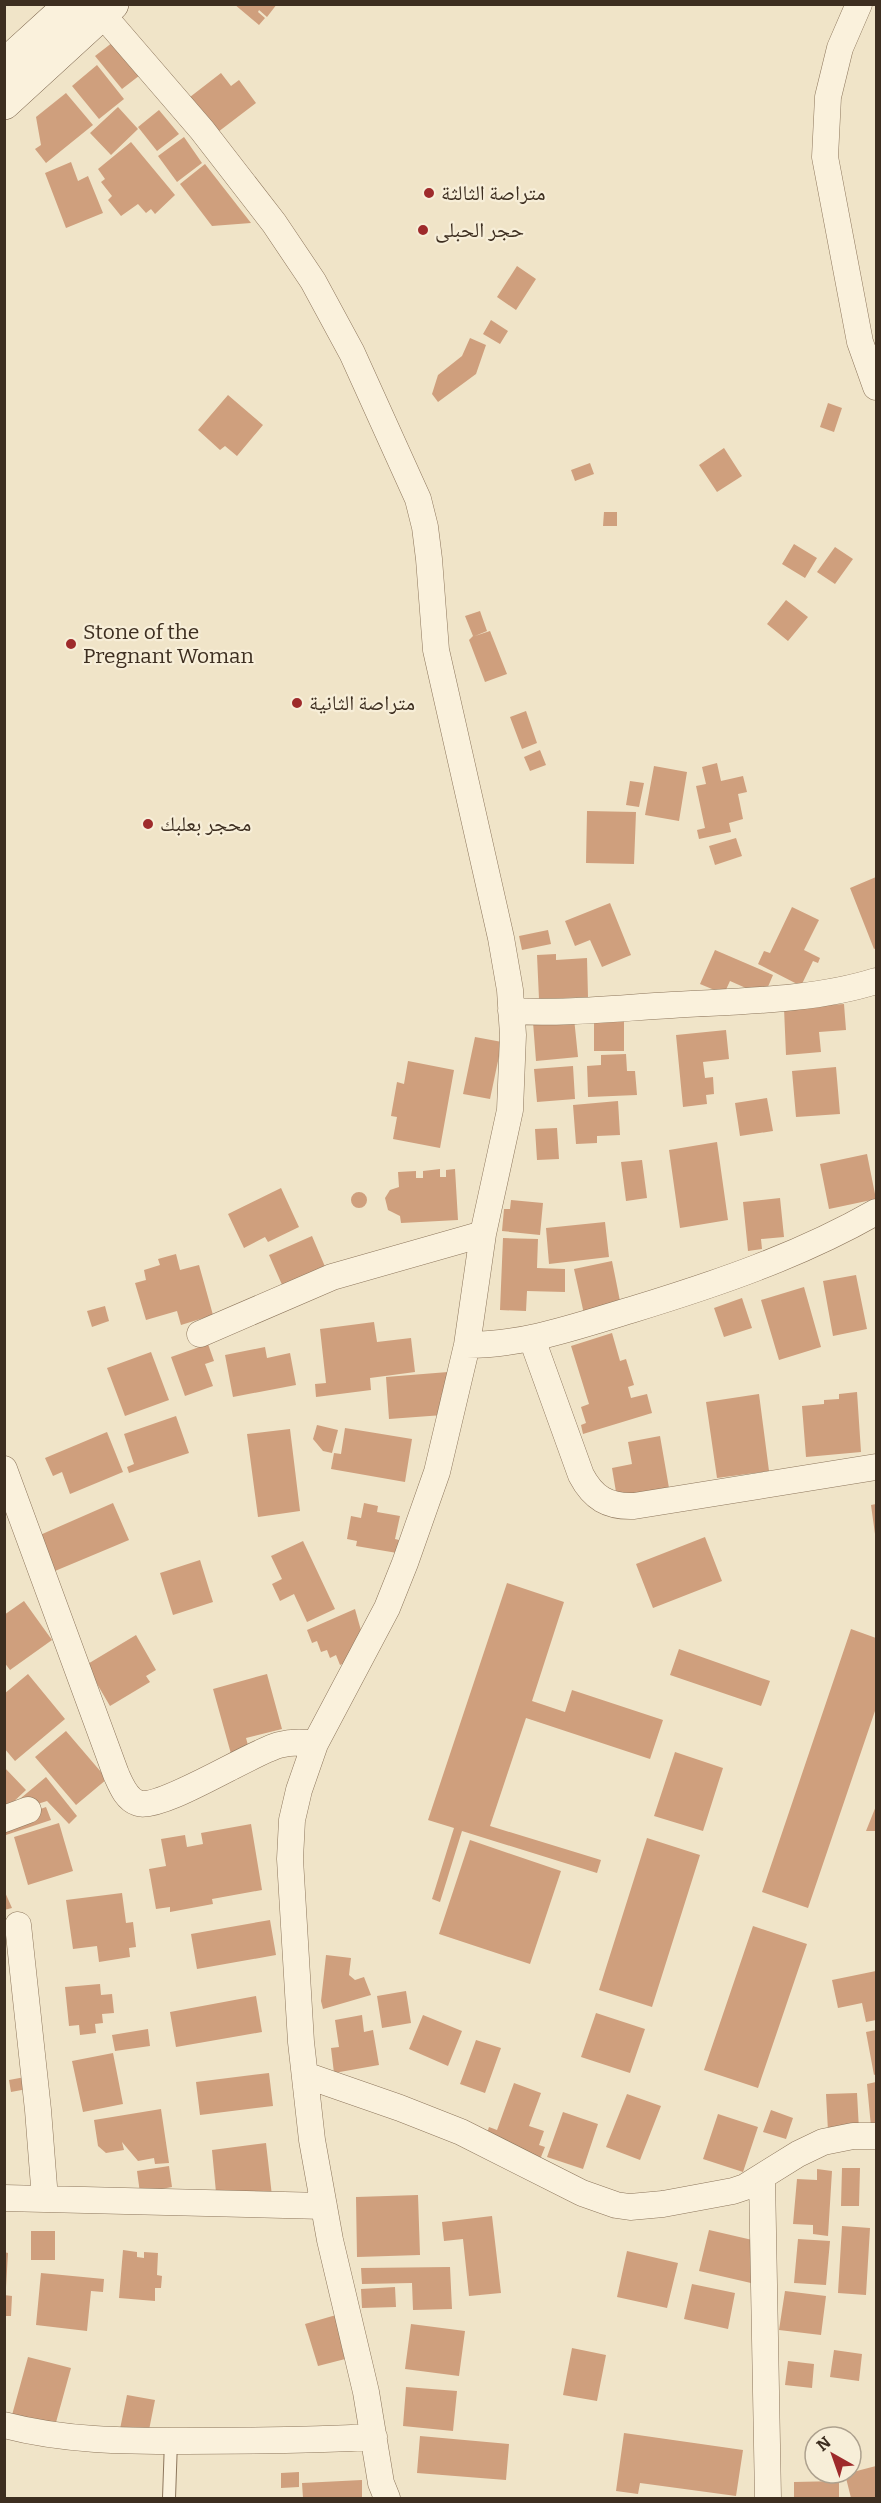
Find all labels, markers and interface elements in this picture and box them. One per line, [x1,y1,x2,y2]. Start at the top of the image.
place label: متراصة الثالثة [441,180,546,206]
marker: متراصة الثالثة [422,186,436,200]
place label: حجر الحبلى [435,217,524,243]
marker: حجر الحبلى [416,223,430,237]
place label: Stone of the Pregnant Woman [83,619,254,669]
marker: Stone of the Pregnant Woman [64,637,78,651]
place label: متراصة الثانية [309,690,415,716]
marker: متراصة الثانية [290,696,304,710]
place label: محجر بعلبك [160,811,251,837]
marker: محجر بعلبك [141,817,155,831]
north arrow [803,2425,863,2485]
text: N [813,2433,835,2455]

